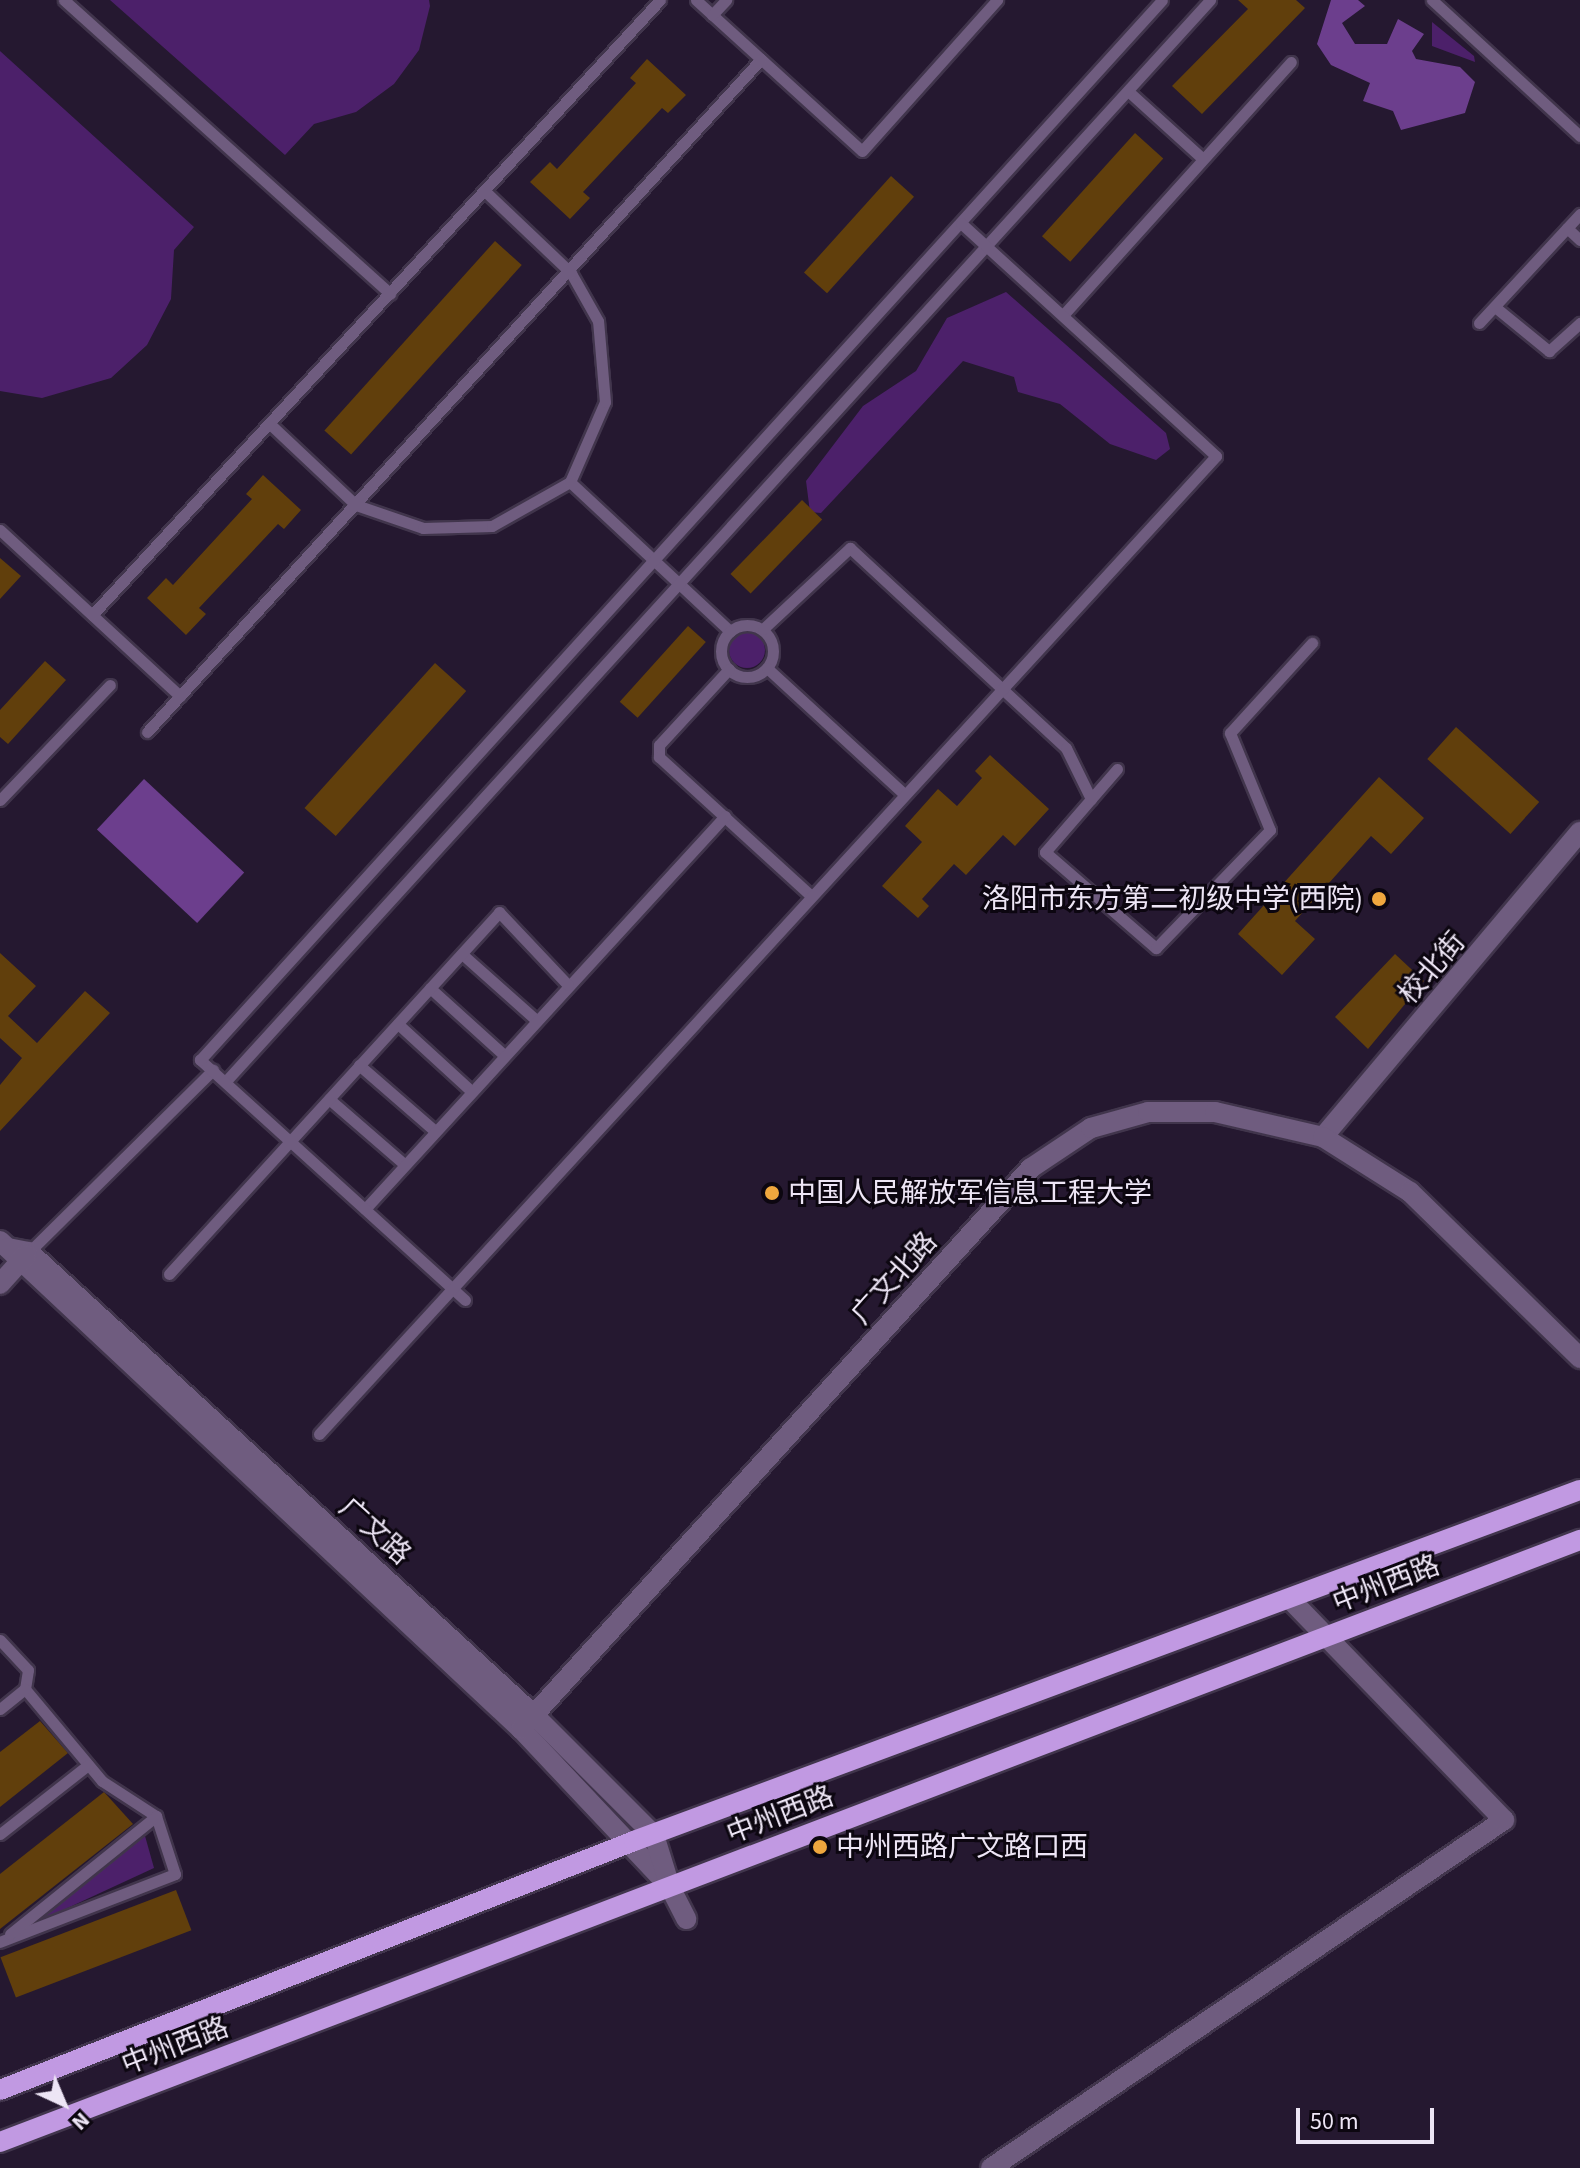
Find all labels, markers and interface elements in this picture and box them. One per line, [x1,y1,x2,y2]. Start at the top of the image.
place label: 洛阳市东方第二初级中学(西院) [982,882,1363,916]
marker: 洛阳市东方第二初级中学(西院) [1370,890,1388,908]
street label: 校北街 [1392,925,1472,1011]
place label: 中国人民解放军信息工程大学 [788,1176,1152,1210]
marker: 中国人民解放军信息工程大学 [763,1184,781,1202]
street label: 广文北路 [844,1225,944,1331]
street label: 广文路 [333,1490,417,1572]
street label: 中州西路 [1328,1548,1444,1620]
street label: 中州西路 [722,1779,838,1851]
place label: 中州西路广文路口西 [836,1830,1088,1864]
marker: 中州西路广文路口西 [811,1838,829,1856]
street label: 中州西路 [117,2010,233,2082]
north arrow [24,2064,104,2144]
scale bar [1300,2092,1438,2142]
text: 50 m [1310,2104,1359,2139]
text: N [64,2105,97,2138]

